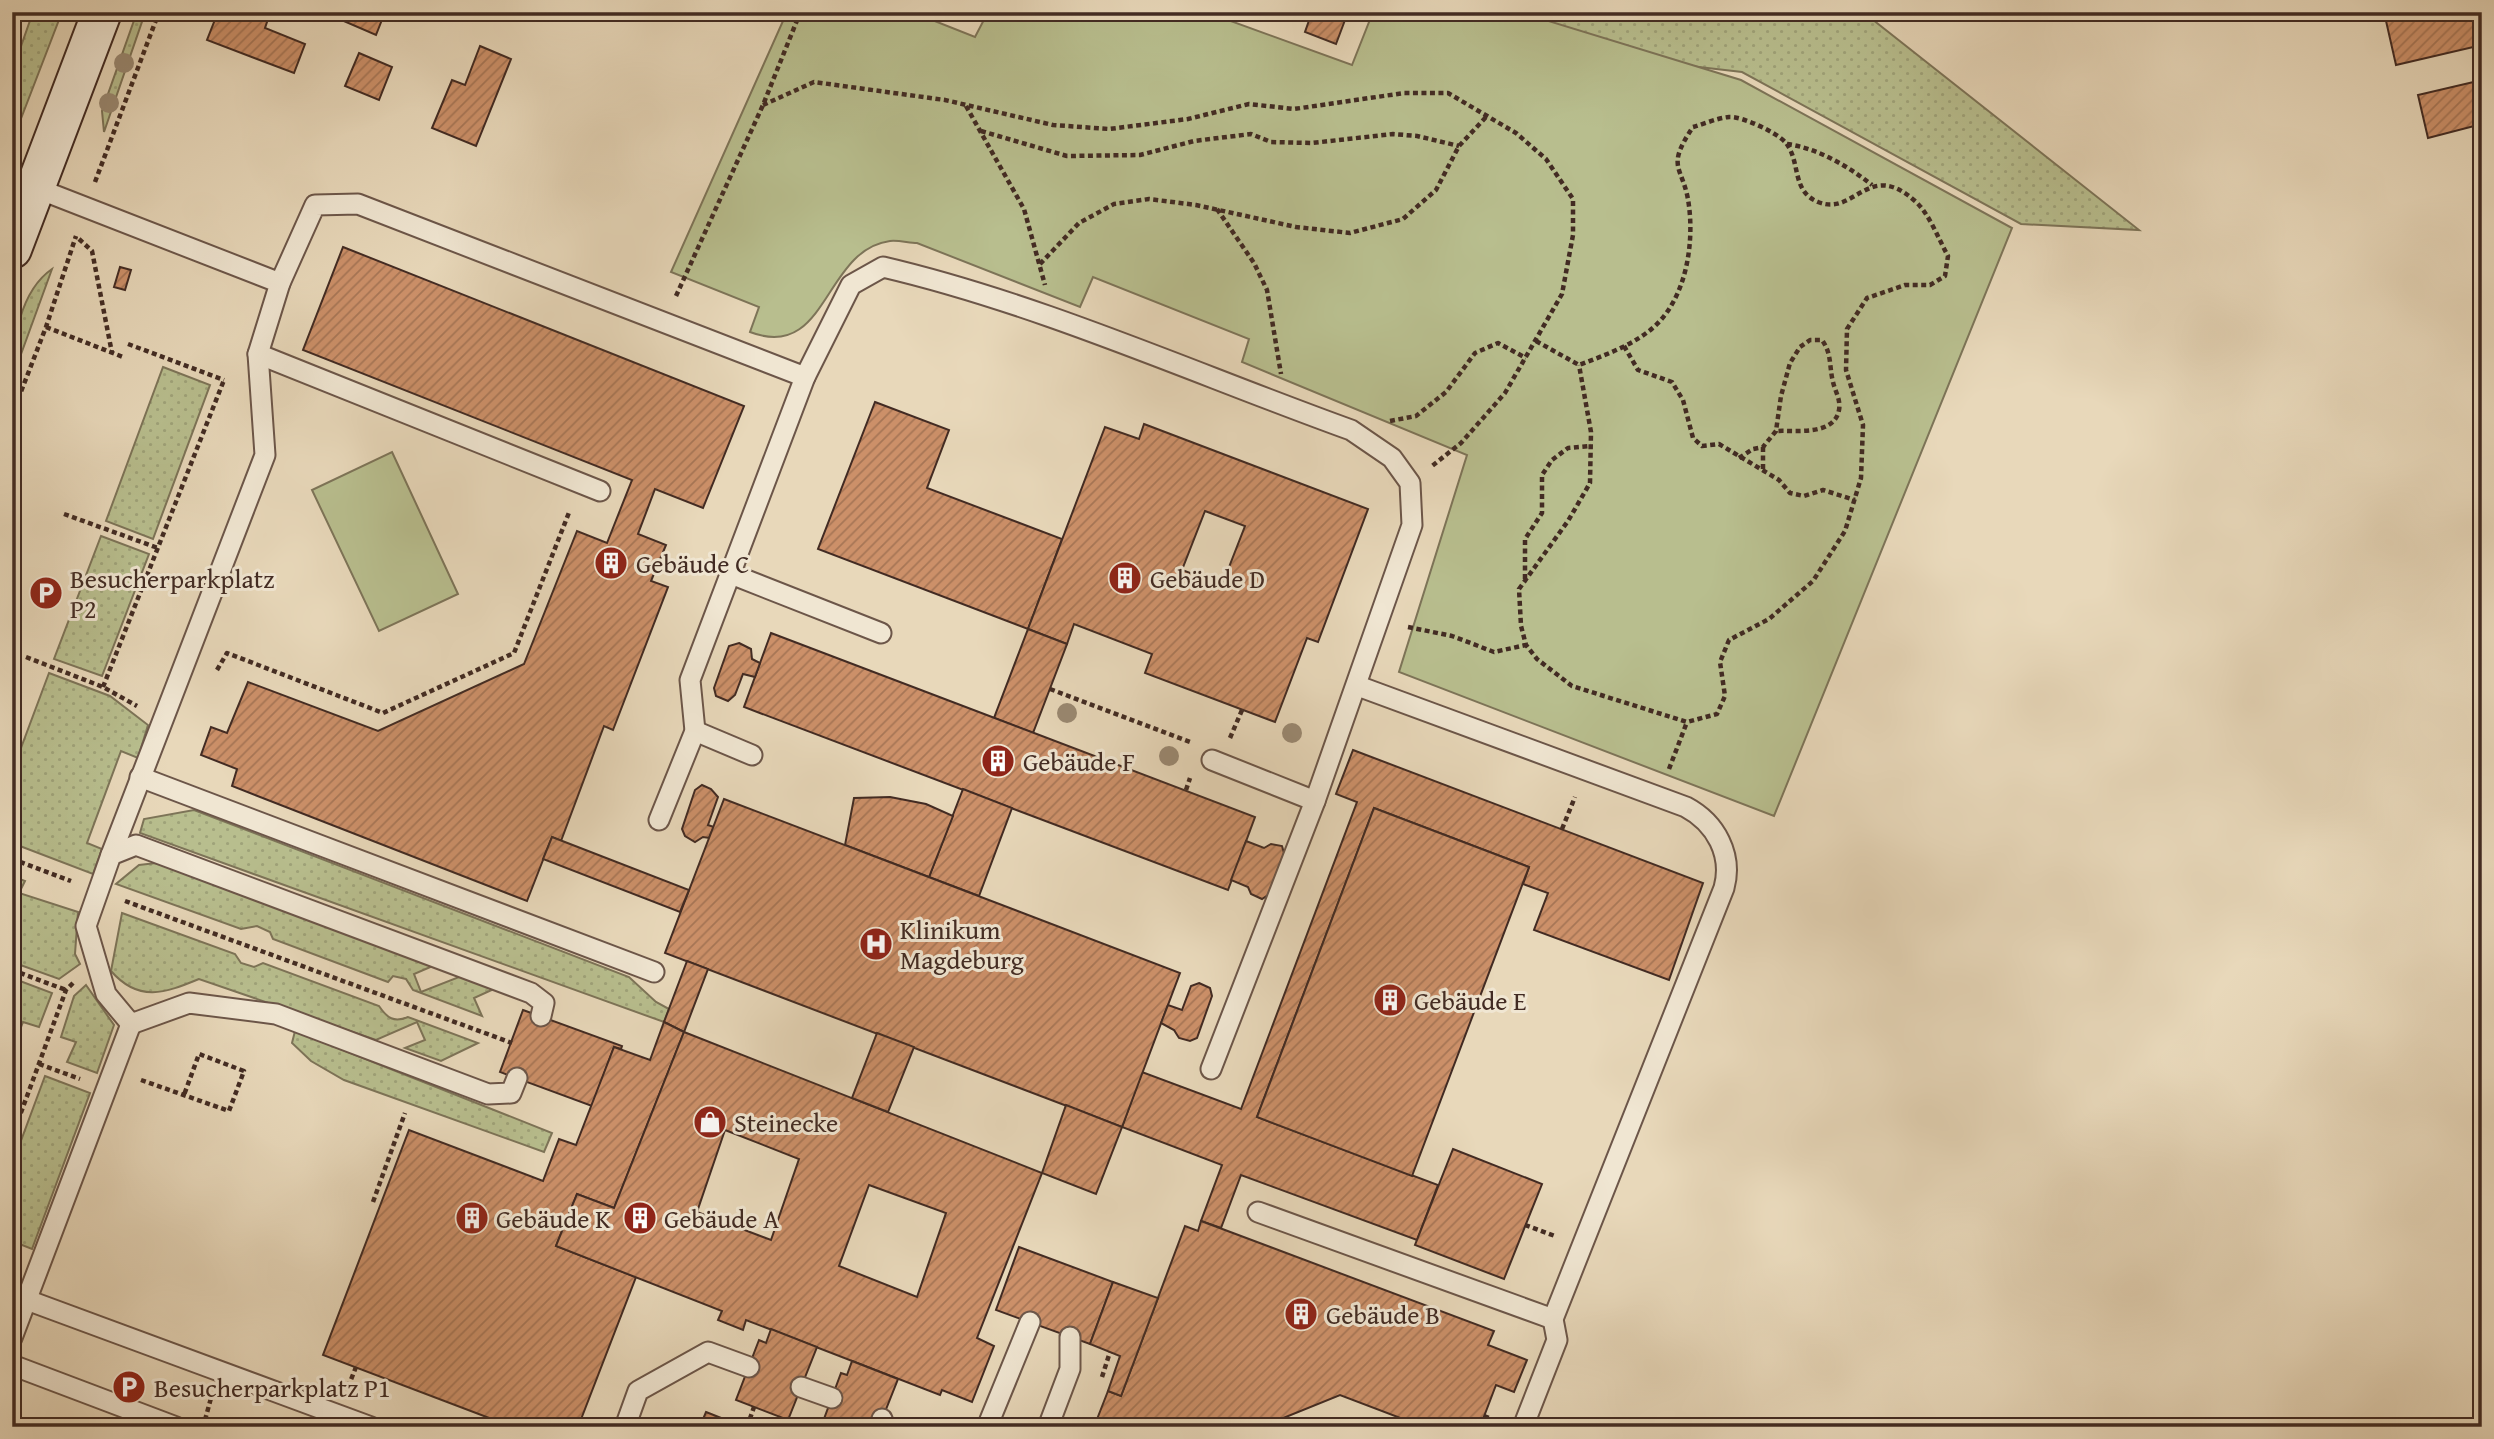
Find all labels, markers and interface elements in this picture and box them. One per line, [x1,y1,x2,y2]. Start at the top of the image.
building icon: Gebäude C [592,544,630,582]
place label: Gebäude C [636,544,749,583]
place label: Besucherparkplatz P2 [70,559,274,628]
building icon: Gebäude D [1106,559,1144,597]
place label: Gebäude D [1150,559,1265,598]
parking icon: Besucherparkplatz P2 [27,574,65,612]
building icon: Gebäude F [979,742,1017,780]
place label: Gebäude F [1023,742,1135,781]
place label: Klinikum Magdeburg [900,910,1024,979]
hospital icon: Klinikum Magdeburg [857,925,895,963]
building icon: Gebäude E [1371,981,1409,1019]
place label: Gebäude E [1414,981,1526,1020]
shop icon: Steinecke [691,1103,729,1141]
place label: Steinecke [734,1103,838,1142]
building icon: Gebäude K [453,1199,491,1237]
place label: Gebäude K [496,1199,611,1238]
building icon: Gebäude A [621,1199,659,1237]
place label: Gebäude A [664,1199,779,1238]
building icon: Gebäude B [1282,1295,1320,1333]
place label: Gebäude B [1326,1295,1440,1334]
parking icon: Besucherparkplatz P1 [110,1368,148,1406]
place label: Besucherparkplatz P1 [154,1368,391,1407]

